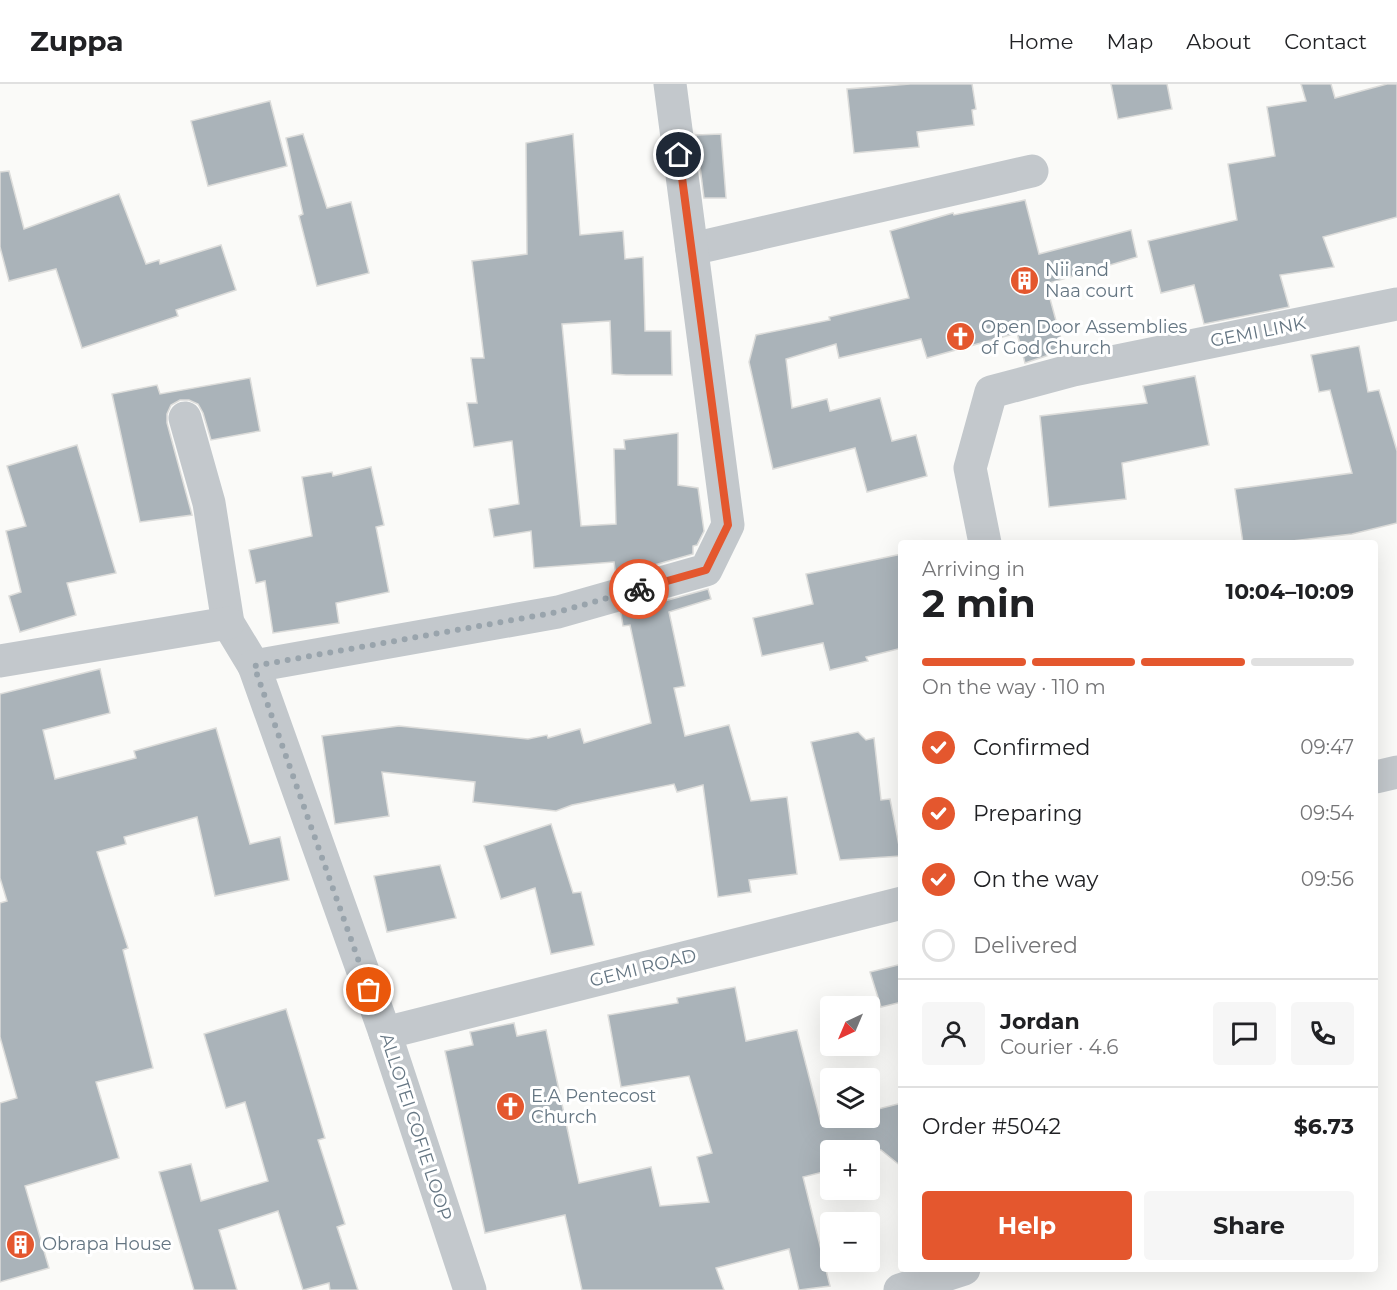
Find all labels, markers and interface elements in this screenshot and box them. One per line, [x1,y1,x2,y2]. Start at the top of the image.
text: Zuppa [30,24,124,58]
text: Home [1008,29,1073,54]
text: Map [1106,29,1153,54]
text: About [1186,29,1251,54]
text: Contact [1284,29,1367,54]
pin [653,129,704,180]
icon: home [662,138,695,171]
place label: Nii and Naa court [1045,259,1134,302]
building icon: Nii and Naa court [1008,264,1040,296]
street label: GEMI LINK [1208,312,1308,352]
place label: Open Door Assemblies of God Church [981,316,1188,359]
church icon: Open Door Assemblies of God Church [944,321,976,353]
text: Arriving in [922,557,1025,581]
courier [609,559,669,619]
icon: bike [623,573,656,606]
text: 10:04–10:09 [1226,578,1354,605]
text: 2 min [922,579,1036,627]
text: On the way · 110 m [922,675,1106,699]
icon: check [922,731,955,764]
text: Confirmed [973,734,1090,761]
text: 09:47 [1300,735,1354,759]
icon: check [922,797,955,830]
text: Preparing [973,800,1082,827]
text: 09:54 [1300,801,1354,825]
icon: check [922,863,955,896]
text: On the way [973,866,1098,893]
text: 09:56 [1301,867,1354,891]
text: Delivered [973,932,1078,959]
street label: GEMI ROAD [587,944,699,992]
pin [343,964,394,1015]
icon: bag [352,973,385,1006]
north arrow [820,996,880,1056]
map controls [820,996,880,1272]
button: person [922,1002,985,1065]
button: chat [1213,1002,1276,1065]
button: phone [1291,1002,1354,1065]
text: Jordan [1000,1008,1080,1035]
street label: ALLOTEI COFIE LOOP [375,1031,457,1223]
text: Courier · 4.6 [1000,1035,1118,1059]
button: layers [820,1068,880,1128]
place label: E.A Pentecost Church [531,1085,656,1128]
church icon: E.A Pentecost Church [494,1090,526,1122]
text: Order #5042 [922,1113,1061,1140]
text: $6.73 [1294,1113,1354,1140]
button: + [820,1140,880,1200]
button: Help [922,1191,1132,1260]
button: Share [1144,1191,1354,1260]
button: − [820,1212,880,1272]
building icon: Obrapa House [5,1228,37,1260]
place label: Obrapa House [42,1233,172,1255]

